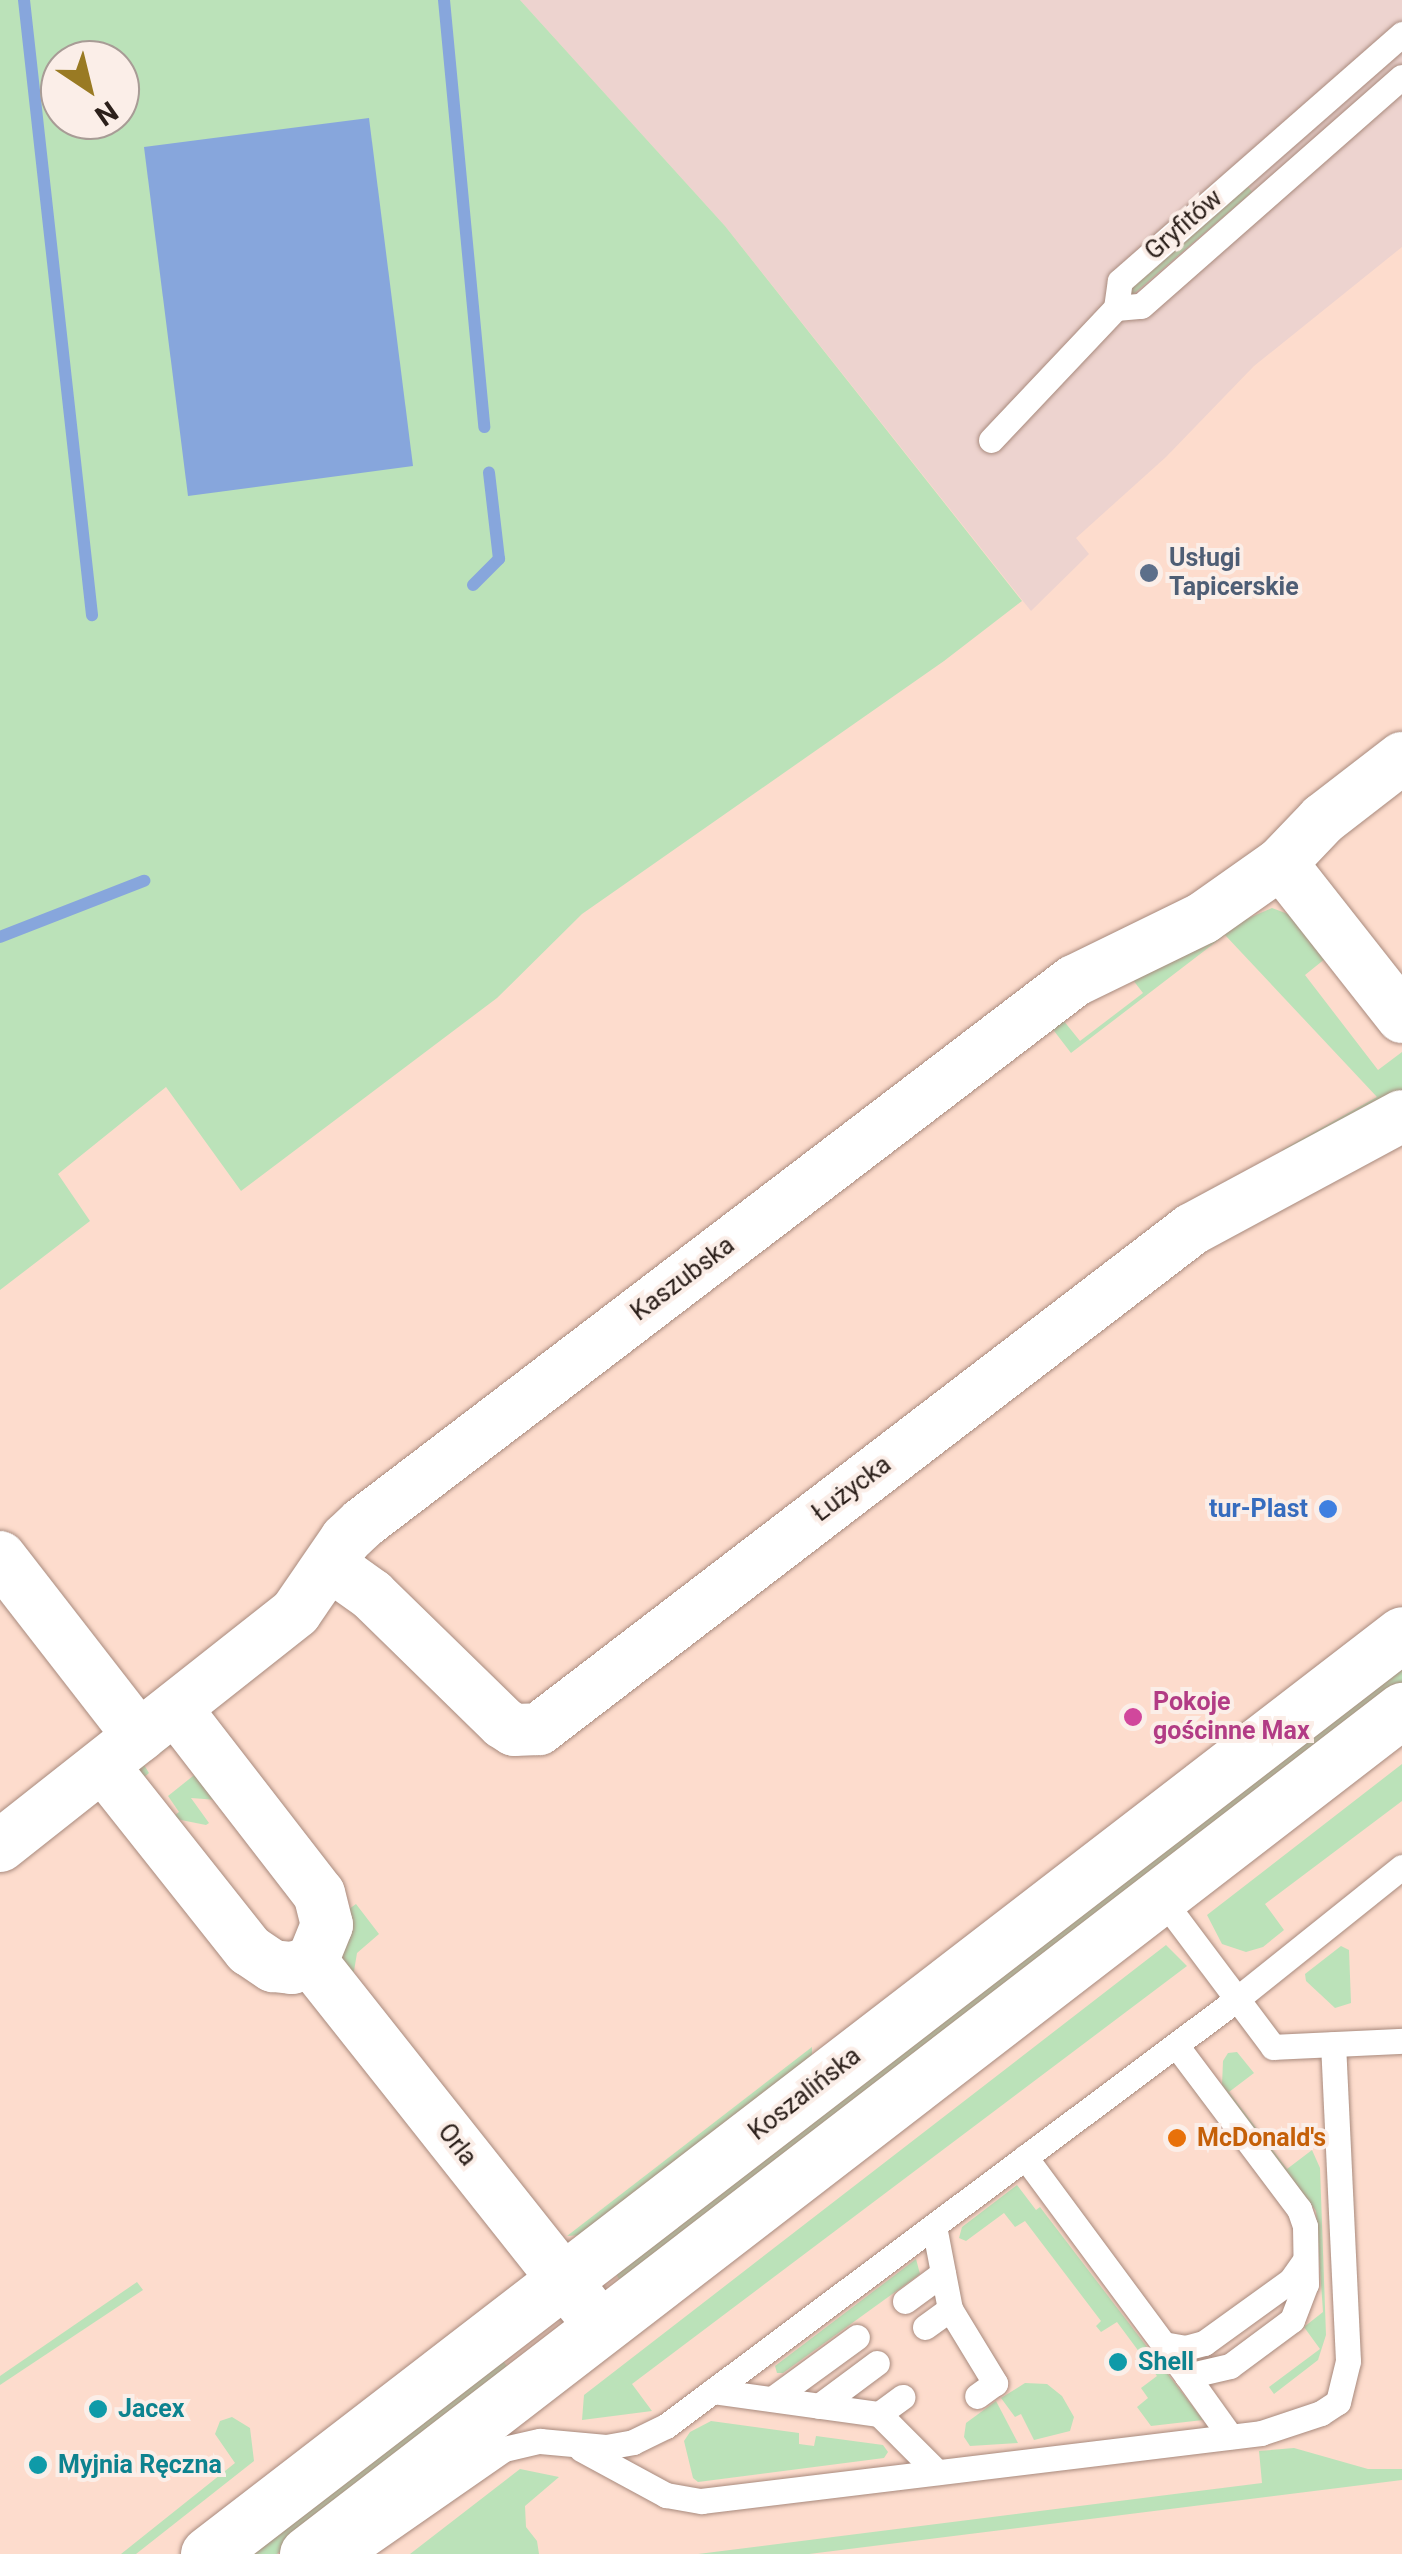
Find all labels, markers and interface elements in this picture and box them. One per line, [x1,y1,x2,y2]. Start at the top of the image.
north arrow [40,40,140,140]
text: N [89,94,124,133]
street label: Gryfitów [1139,183,1229,267]
place label: Usługi Tapicerskie [1169,544,1299,603]
marker: Usługi Tapicerskie [1138,562,1160,584]
street label: Kaszubska [625,1230,741,1328]
street label: Łużycka [807,1450,897,1528]
place label: tur-Plast [1209,1494,1308,1524]
marker: tur-Plast [1317,1498,1339,1520]
place label: Pokoje gościnne Max [1153,1688,1310,1747]
marker: Pokoje gościnne Max [1122,1706,1144,1728]
street label: Koszalińska [743,2041,867,2147]
street label: Orla [431,2118,483,2172]
place label: McDonald's [1197,2123,1326,2153]
marker: McDonald's [1166,2127,1188,2149]
place label: Shell [1138,2347,1194,2377]
marker: Shell [1107,2351,1129,2373]
place label: Jacex [118,2394,185,2424]
marker: Jacex [87,2398,109,2420]
place label: Myjnia Ręczna [58,2450,222,2480]
marker: Myjnia Ręczna [27,2454,49,2476]

